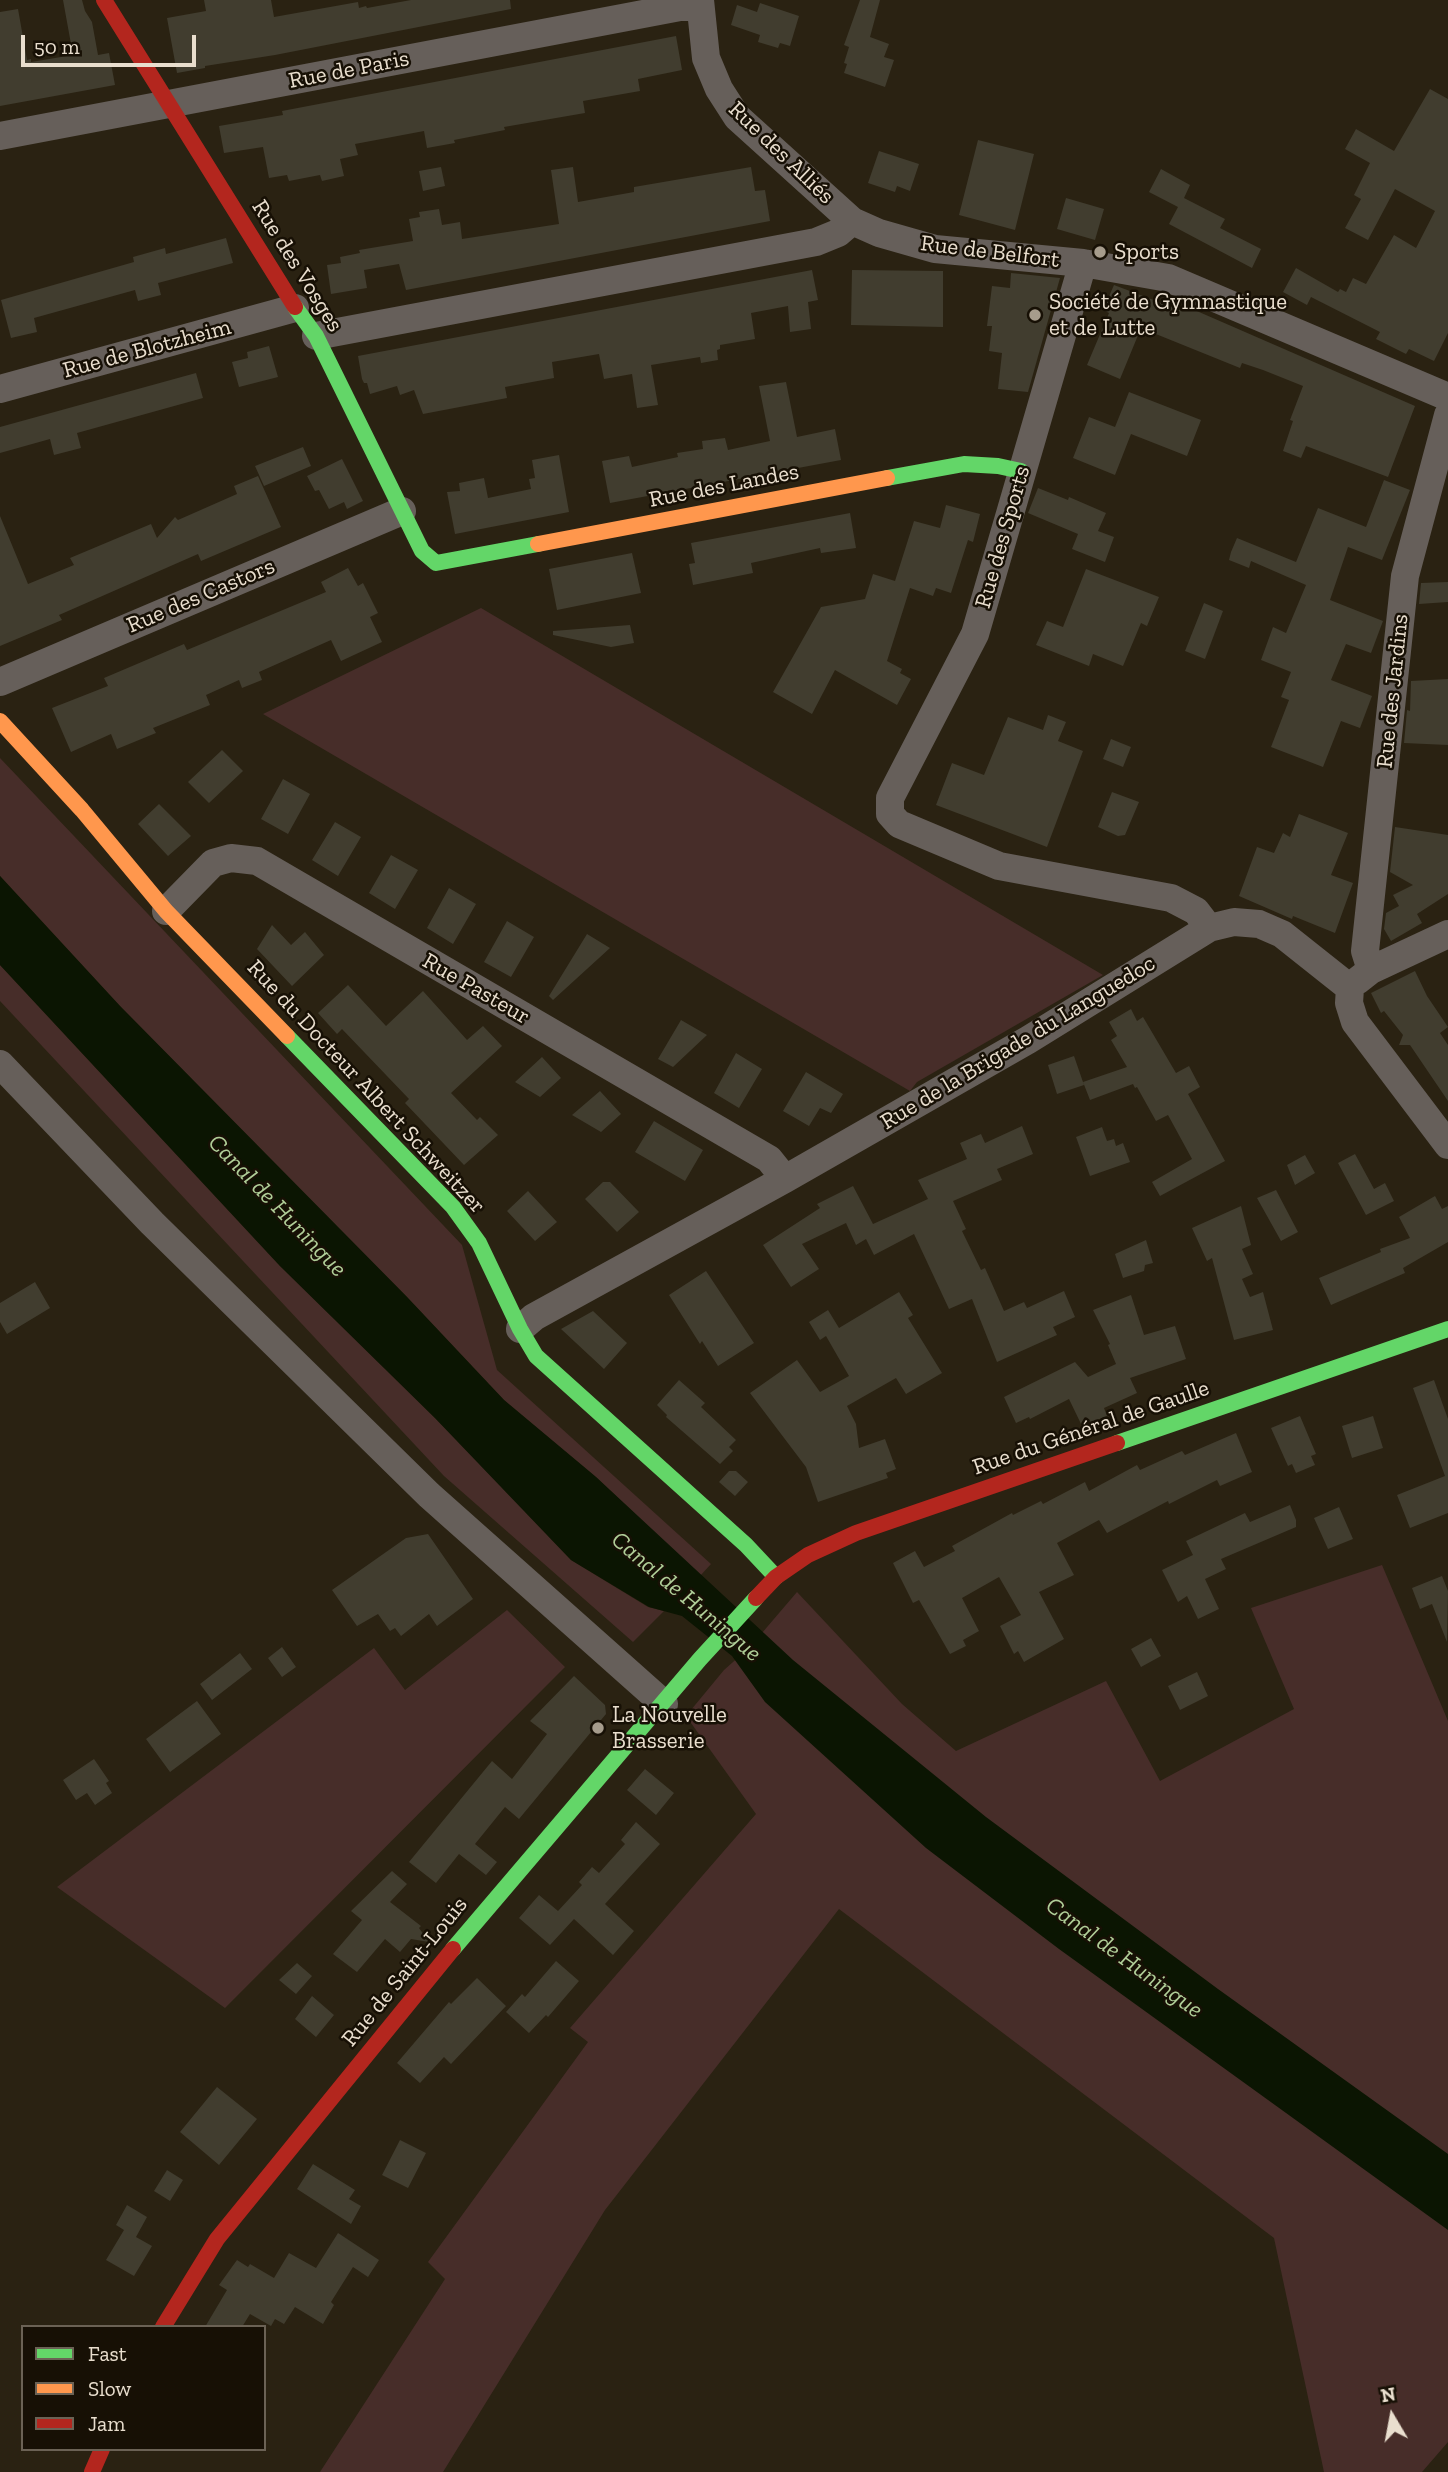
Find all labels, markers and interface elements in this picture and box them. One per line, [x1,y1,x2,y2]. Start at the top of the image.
scale bar [24,21,200,65]
text: 50 m [34,34,80,59]
street label: Rue de Paris [286,45,412,95]
street label: Rue des Alliés [722,96,840,210]
street label: Rue des Vosges [245,195,349,337]
street label: Rue de Belfort [919,230,1061,274]
place label: Sports [1114,238,1179,266]
marker: Sports [1092,244,1108,260]
place label: Société de Gymnastique et de Lutte [1049,288,1287,342]
marker: Société de Gymnastique et de Lutte [1027,307,1043,323]
street label: Rue de Blotzheim [60,313,234,385]
street label: Rue des Landes [647,458,801,514]
street label: Rue des Sports [969,463,1037,611]
street label: Rue des Castors [123,552,279,640]
street label: Rue des Jardins [1371,613,1415,769]
street label: Rue Pasteur [417,947,535,1031]
street label: Rue de la Brigade du Languedoc [876,950,1160,1136]
street label: Rue du Docteur Albert Schweitzer [241,954,491,1220]
water label: Canal de Huningue [202,1129,352,1283]
street label: Rue du Général de Gaulle [969,1375,1213,1481]
water label: Canal de Huningue [605,1526,767,1668]
place label: La Nouvelle Brasserie [612,1701,727,1755]
marker: La Nouvelle Brasserie [590,1720,606,1736]
water label: Canal de Huningue [1040,1891,1208,2025]
street label: Rue de Saint-Louis [336,1892,474,2052]
legend [21,2325,266,2451]
text: Fast [88,2341,127,2366]
text: Slow [88,2376,131,2401]
north arrow [1357,2381,1427,2451]
text: N [1379,2382,1397,2407]
text: Jam [88,2411,125,2436]

